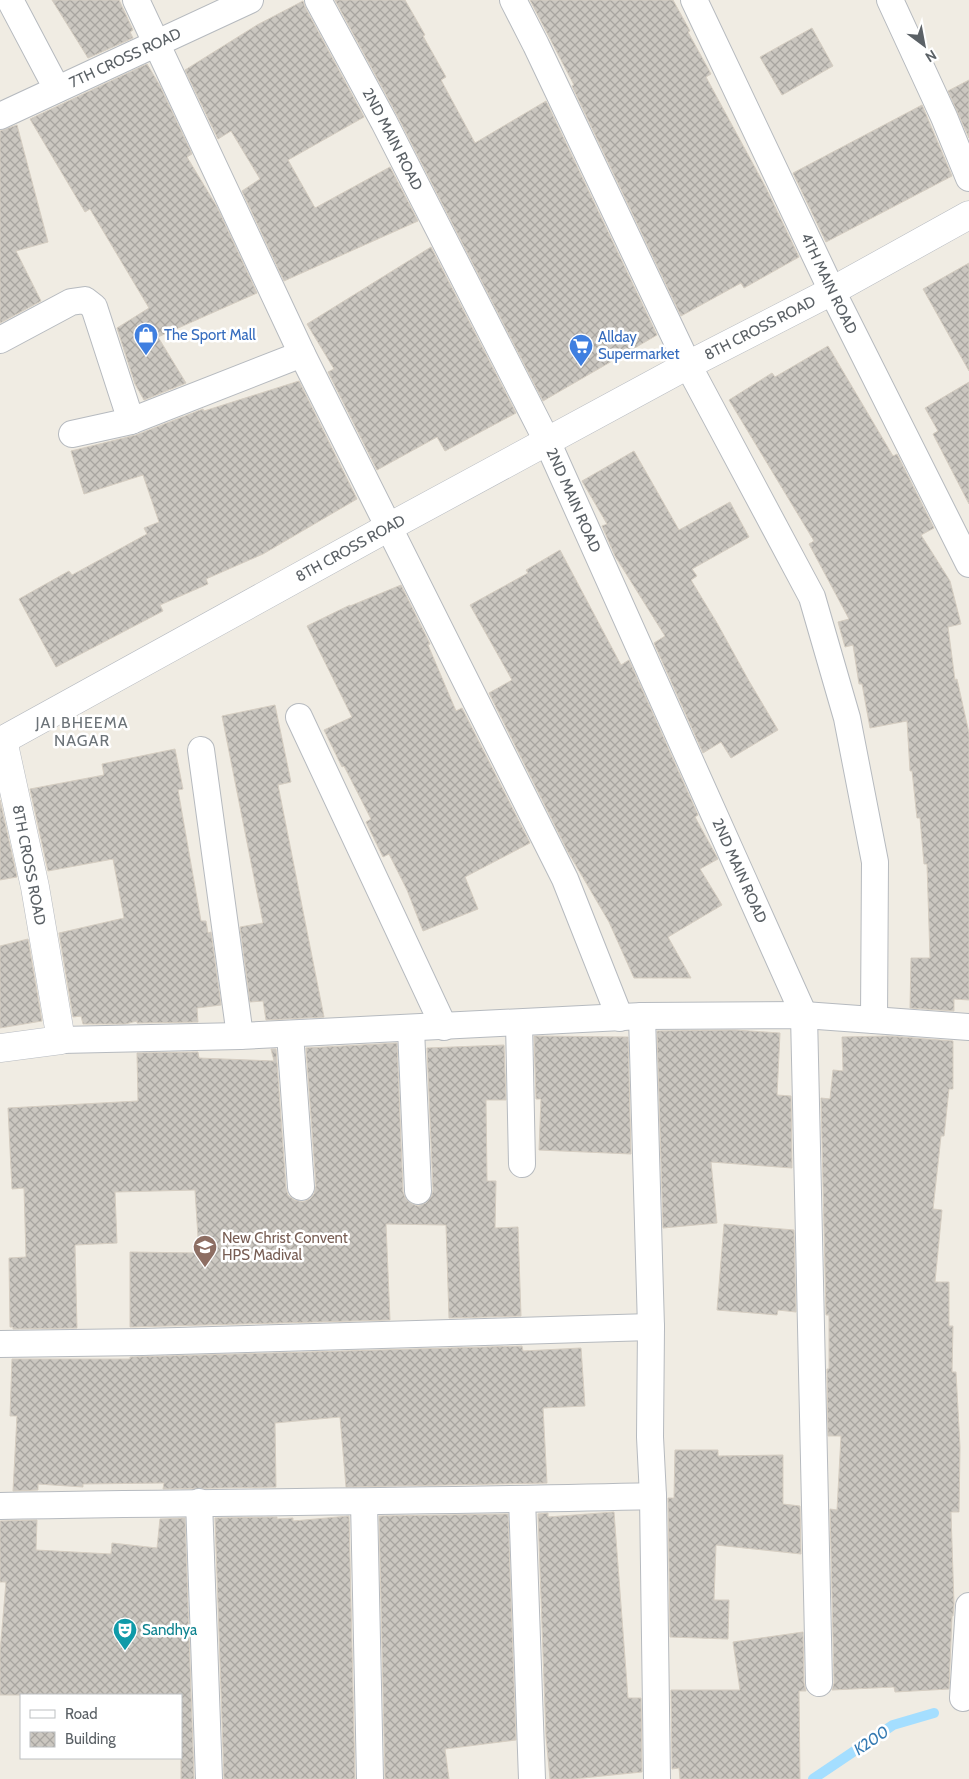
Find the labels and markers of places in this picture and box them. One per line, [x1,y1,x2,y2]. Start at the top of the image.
shop icon: The Sport Mall [133,322,159,356]
place label: The Sport Mall [164,326,256,344]
place label: Allday Supermarket [598,328,680,363]
supermarket icon: Allday Supermarket [568,333,594,367]
place label: New Christ Convent HPS Madival [222,1229,348,1264]
school or university icon: New Christ Convent HPS Madival [192,1234,218,1268]
theatre icon: Sandhya [112,1617,138,1651]
place label: Sandhya [142,1621,198,1639]

